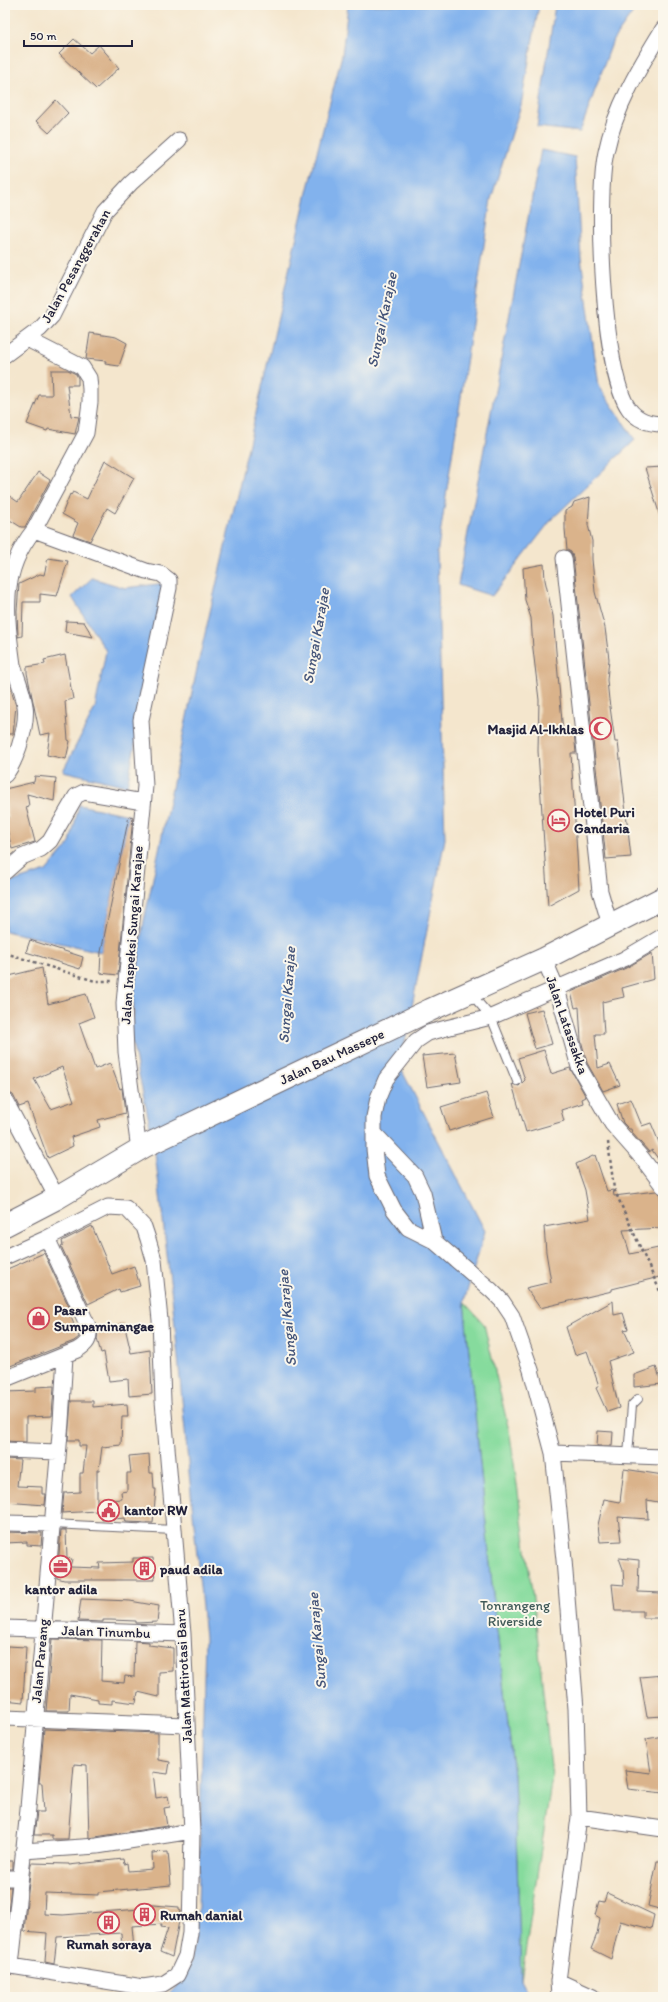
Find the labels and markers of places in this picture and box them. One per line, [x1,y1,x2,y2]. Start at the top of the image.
mosque icon: Masjid Al-Ikhlas [587,716,613,742]
place label: Masjid Al-Ikhlas [487,721,584,738]
place label: Hotel Puri Gandaria [574,804,635,837]
hotel icon: Hotel Puri Gandaria [546,807,572,833]
place label: Pasar Sumpaminangae [54,1302,154,1335]
shop icon: Pasar Sumpaminangae [25,1305,51,1331]
public building icon: kantor RW [96,1497,122,1523]
place label: kantor RW [124,1502,188,1519]
office icon: kantor adila [48,1554,74,1580]
building icon: paud adila [131,1556,157,1582]
place label: paud adila [159,1561,222,1578]
place label: kantor adila [25,1581,97,1598]
building icon: Rumah danial [131,1902,157,1928]
place label: Rumah danial [160,1907,243,1924]
building icon: Rumah soraya [96,1909,122,1935]
place label: Rumah soraya [67,1936,152,1953]

